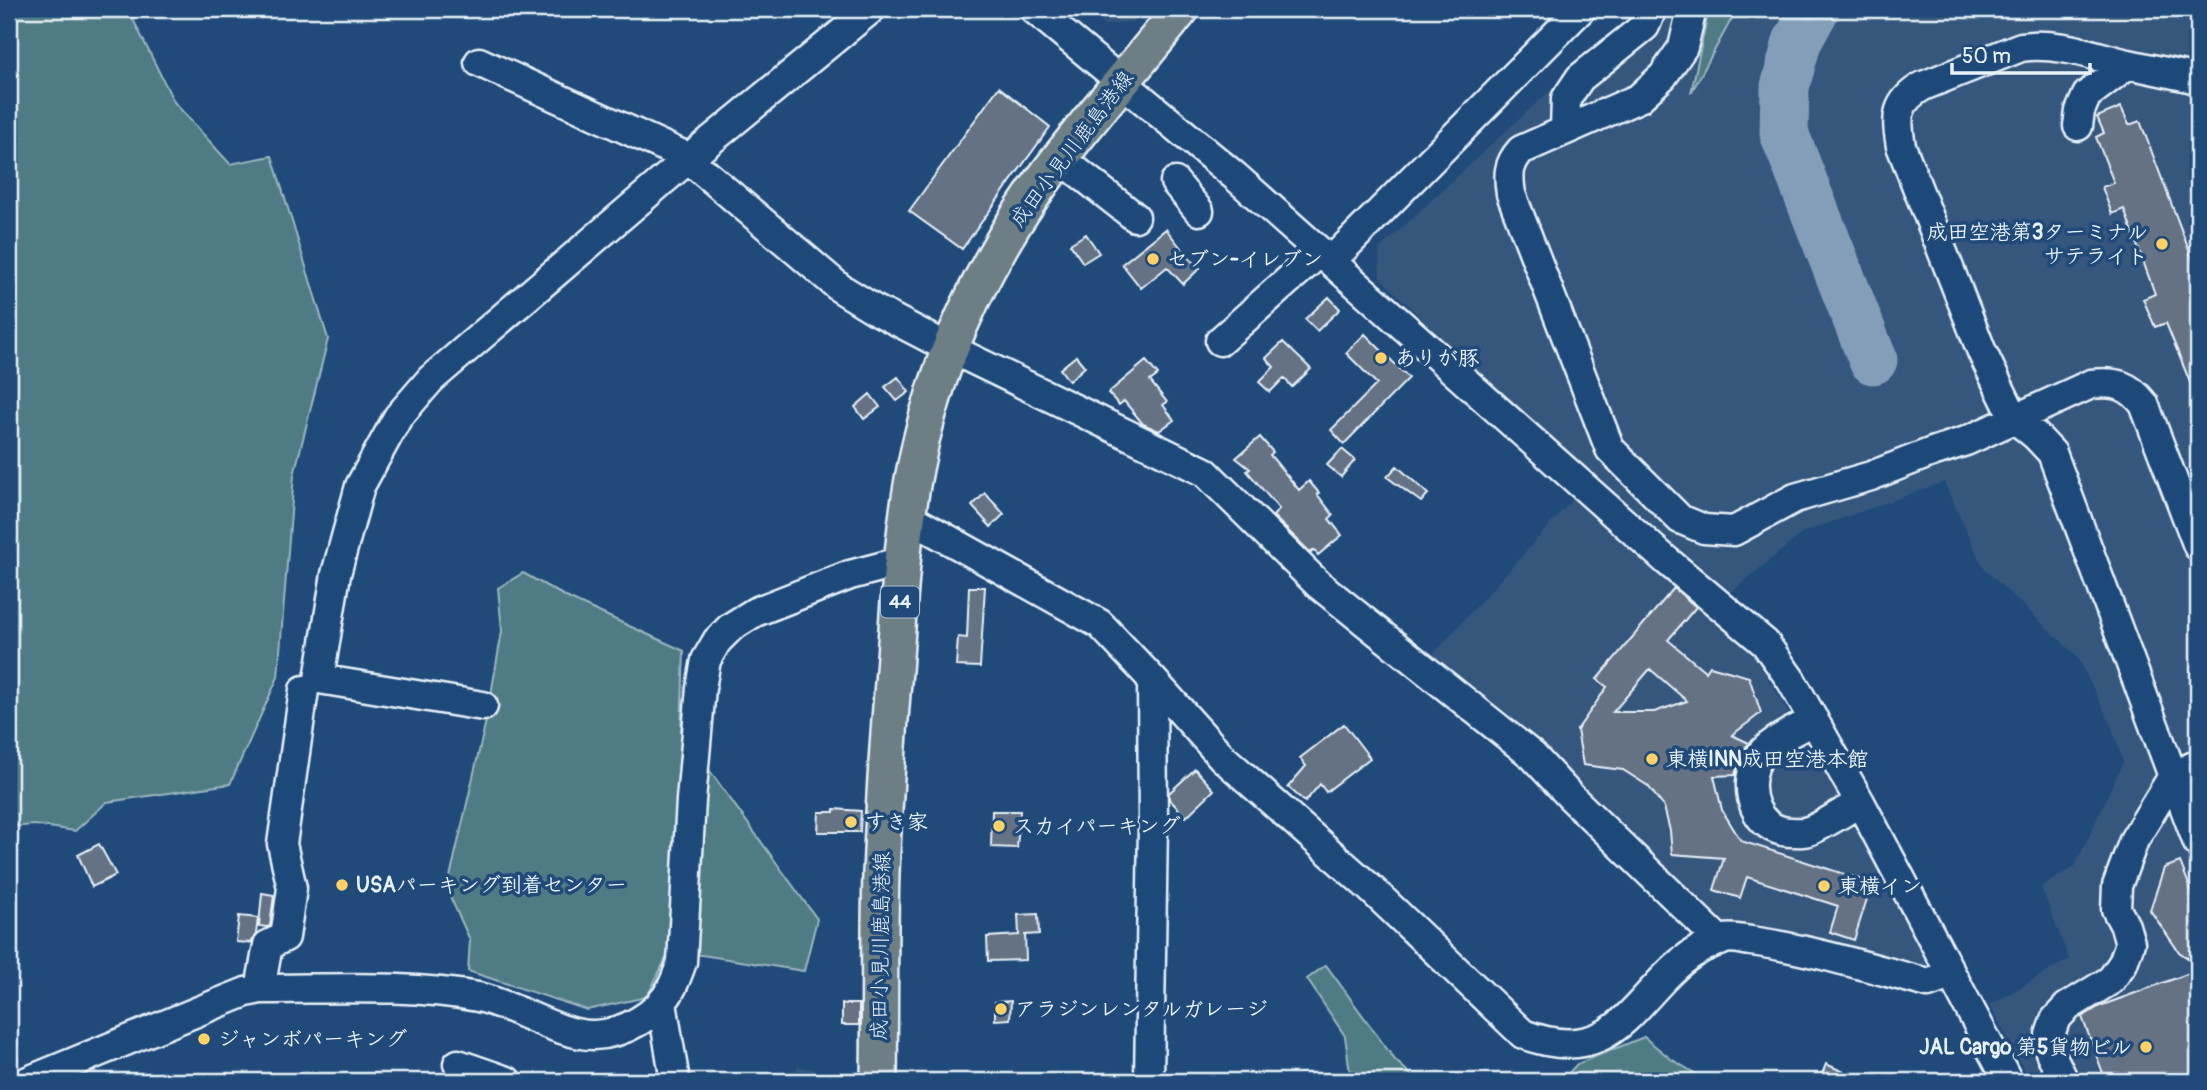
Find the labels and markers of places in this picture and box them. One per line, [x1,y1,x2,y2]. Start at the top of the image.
place label: 成田空港第3ターミナル サテライト [1927,219,2148,270]
marker: 成田空港第3ターミナル サテライト [2154,236,2170,252]
place label: セブン-イレブン [1167,246,1323,273]
marker: セブン-イレブン [1145,251,1161,267]
place label: ありが豚 [1395,345,1479,372]
marker: ありが豚 [1373,350,1389,366]
place label: 東横INN成田空港本館 [1666,746,1868,773]
marker: 東横INN成田空港本館 [1644,751,1660,767]
place label: すき家 [865,809,928,836]
place label: スカイパーキング [1013,813,1181,840]
marker: すき家 [843,814,859,830]
marker: スカイパーキング [991,818,1007,834]
place label: USAパーキング到着センター [356,872,627,899]
place label: 東横イン [1838,873,1922,900]
marker: USAパーキング到着センター [334,877,350,893]
marker: 東横イン [1816,878,1832,894]
place label: アラジンレンタルガレージ [1015,996,1267,1023]
marker: アラジンレンタルガレージ [993,1001,1009,1017]
place label: ジャンボパーキング [218,1026,407,1053]
marker: ジャンボパーキング [196,1031,212,1047]
place label: JAL Cargo 第5貨物ビル [1919,1034,2132,1061]
marker: JAL Cargo 第5貨物ビル [2138,1039,2154,1055]

